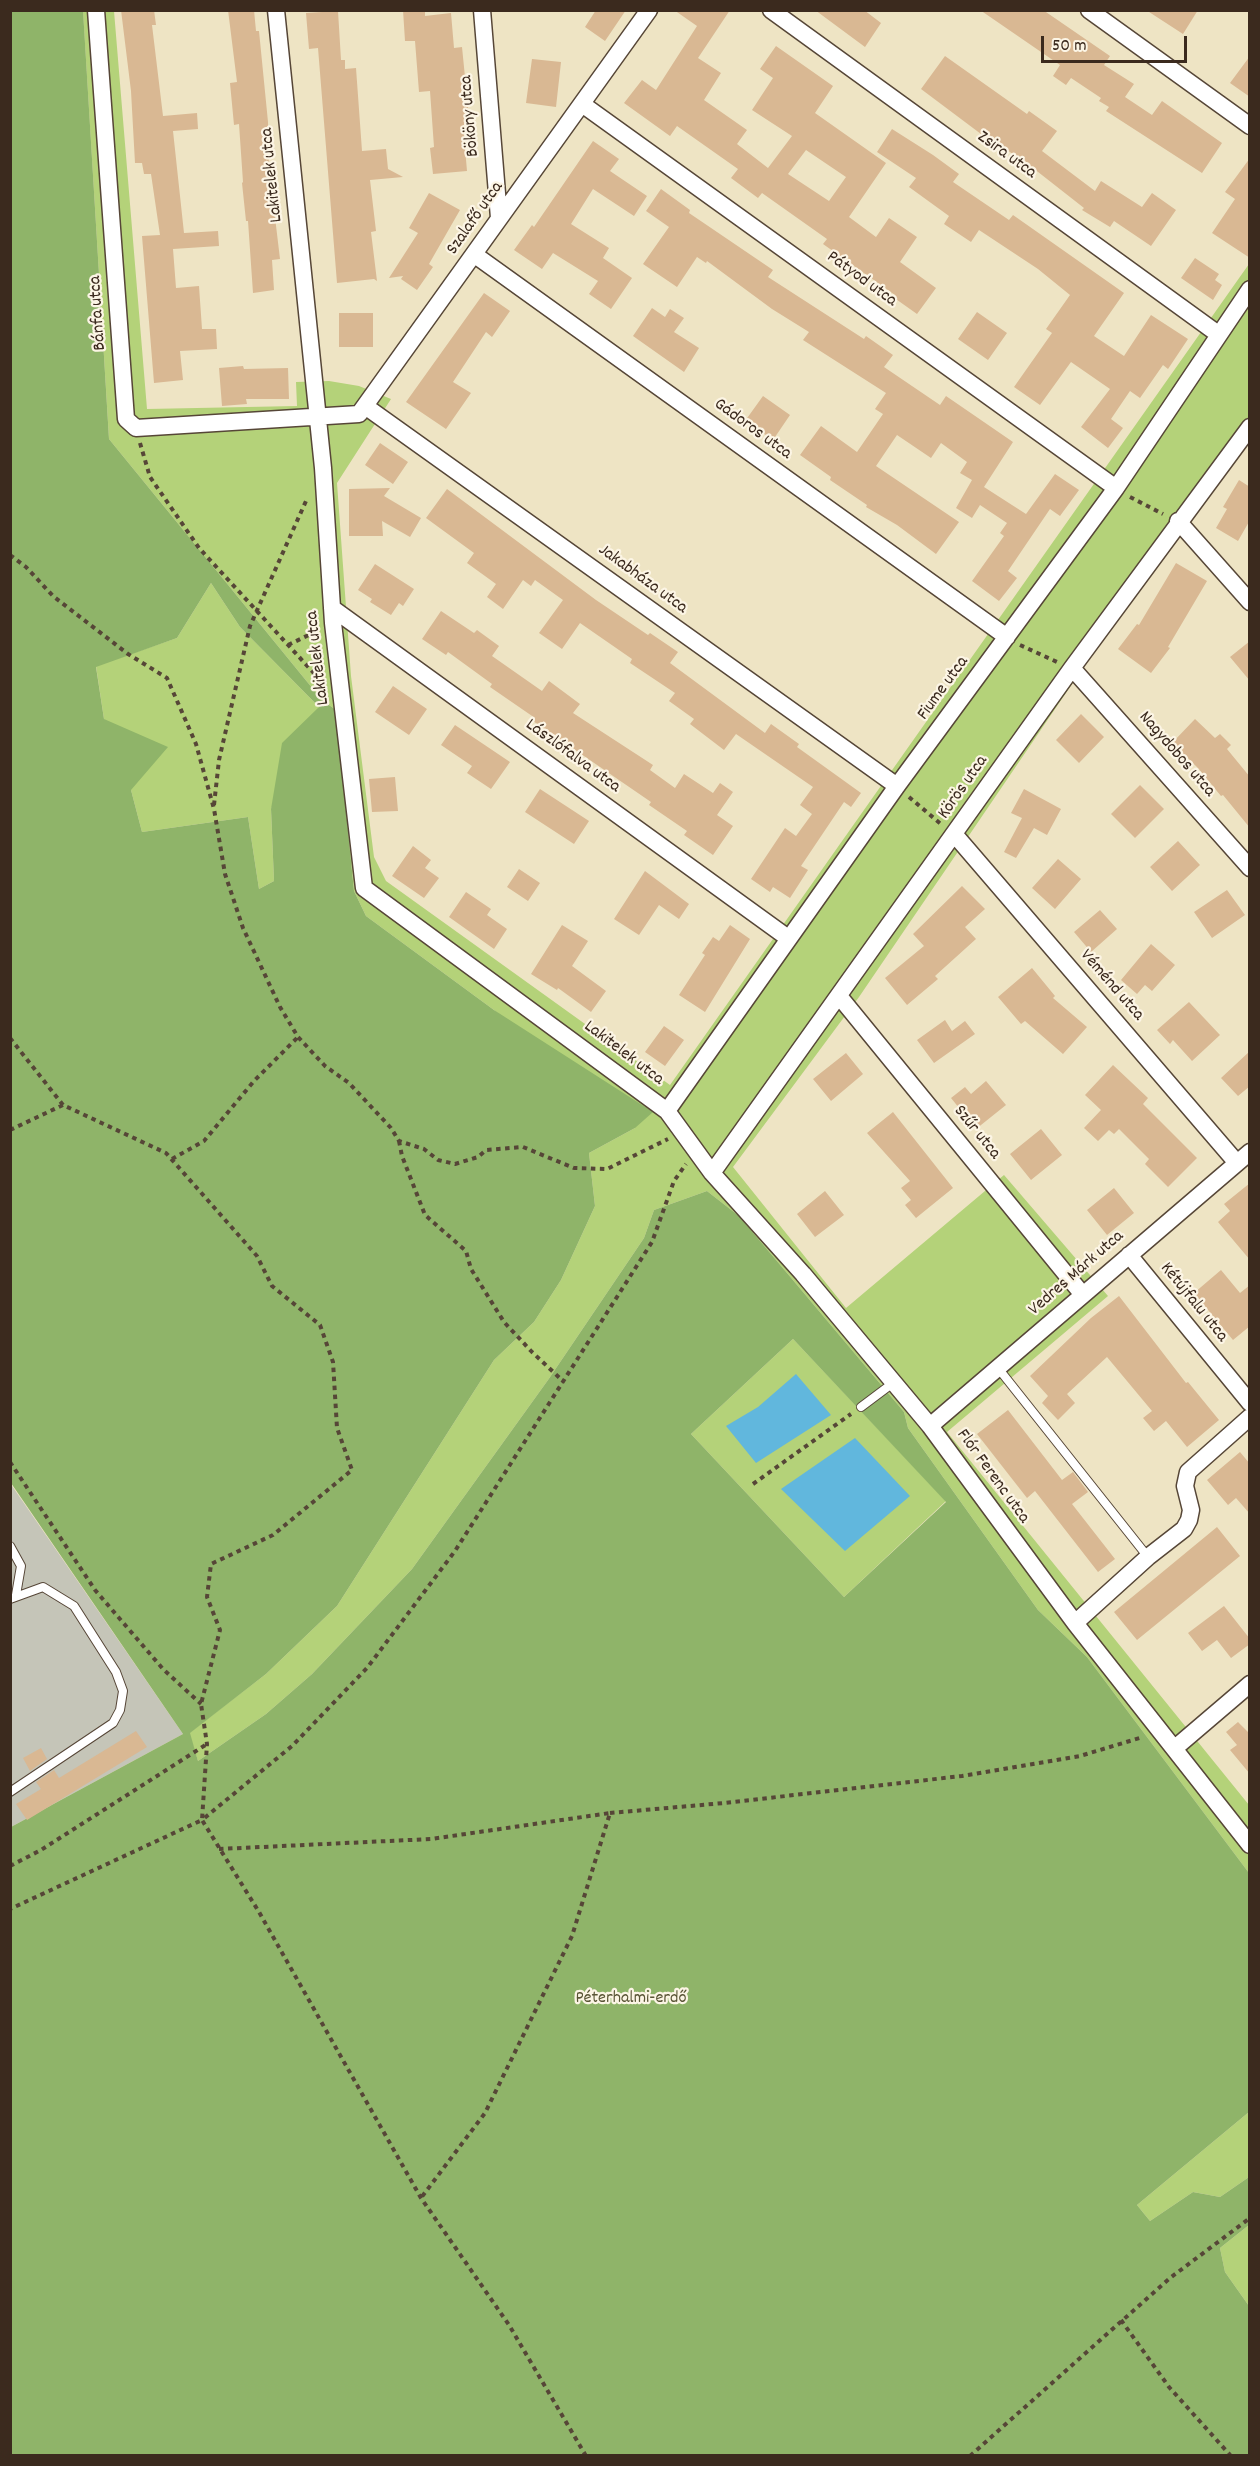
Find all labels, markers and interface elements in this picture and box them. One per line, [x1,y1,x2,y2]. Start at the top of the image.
scale bar [1044,24,1190,62]
text: 50 m [1052,34,1087,59]
street label: Bököny utca [457,74,485,158]
street label: Lakitelek utca [257,127,289,223]
street label: Zsira utca [972,127,1040,185]
street label: Szalafő utca [443,178,509,260]
street label: Pátyod utca [822,247,900,313]
street label: Bánfa utca [86,275,112,351]
street label: Gádoros utca [709,395,795,465]
street label: Jakabháza utca [593,540,691,620]
street label: Lakitelek utca [303,610,335,706]
street label: Fiume utca [914,653,974,725]
street label: Nagydobos utca [1133,708,1219,802]
street label: Lászlófalva utca [520,715,624,799]
street label: Körös utca [934,752,994,824]
street label: Véménd utca [1074,946,1148,1026]
street label: Lakitelek utca [579,1017,667,1091]
street label: Szűr utca [948,1102,1004,1164]
street label: Vedres Márk utca [1025,1227,1129,1321]
street label: Kétújfalu utca [1154,1259,1232,1347]
street label: Flór Ferenc utca [951,1426,1033,1528]
park label: Péterhalmi-erdő [575,1989,687,2011]

